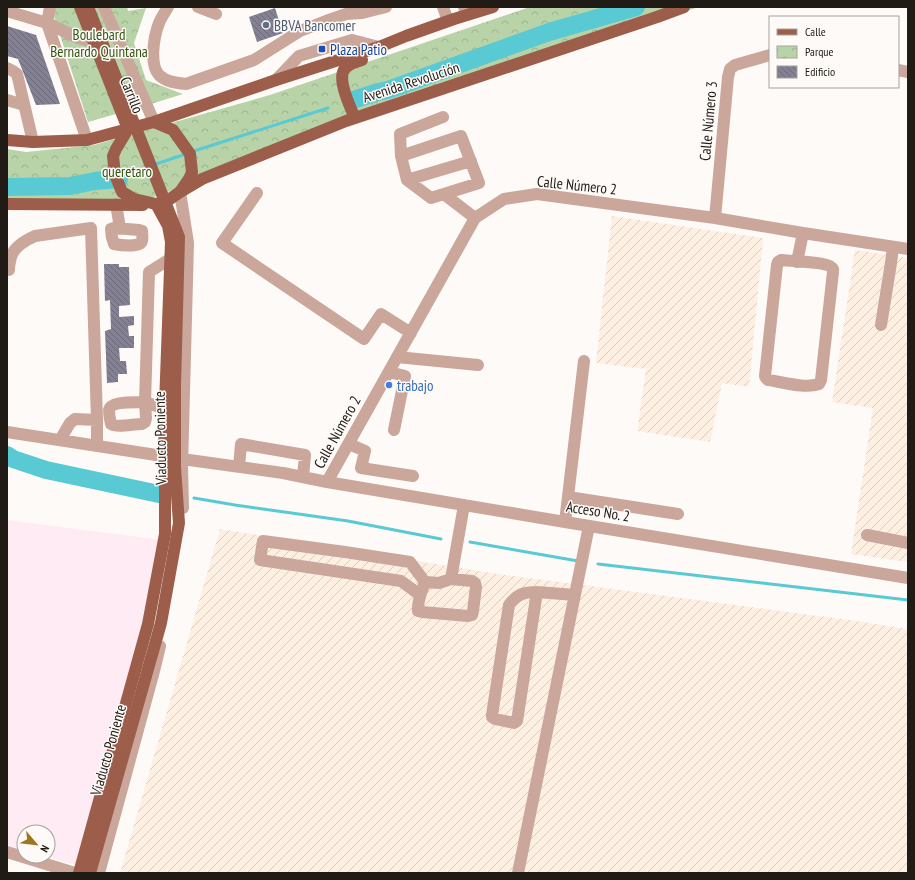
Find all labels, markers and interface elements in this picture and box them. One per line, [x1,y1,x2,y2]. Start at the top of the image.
place label: BBVA Bancomer [274,16,356,35]
legend [769,16,899,88]
marker: BBVA Bancomer [261,20,271,30]
text: Calle [805,24,826,39]
park label: Boulebard Bernardo Quintana [50,25,148,61]
place label: Plaza Patio [330,40,387,59]
marker: Plaza Patio [317,44,327,54]
text: Parque [805,44,834,59]
street label: Avenida Revolución [360,57,462,107]
text: Edificio [805,64,835,79]
street label: Carrillo [116,74,148,116]
street label: Calle Número 3 [695,80,721,162]
park label: queretaro [102,162,152,181]
street label: Calle Número 2 [536,171,618,199]
place label: trabajo [397,376,433,395]
marker: trabajo [384,380,394,390]
street label: Viaducto Poniente [150,391,170,486]
street label: Calle Número 2 [309,392,365,472]
street label: Acceso No. 2 [565,497,631,525]
street label: Viaducto Poniente [86,702,130,799]
north arrow [16,824,56,864]
text: N [37,843,52,855]

